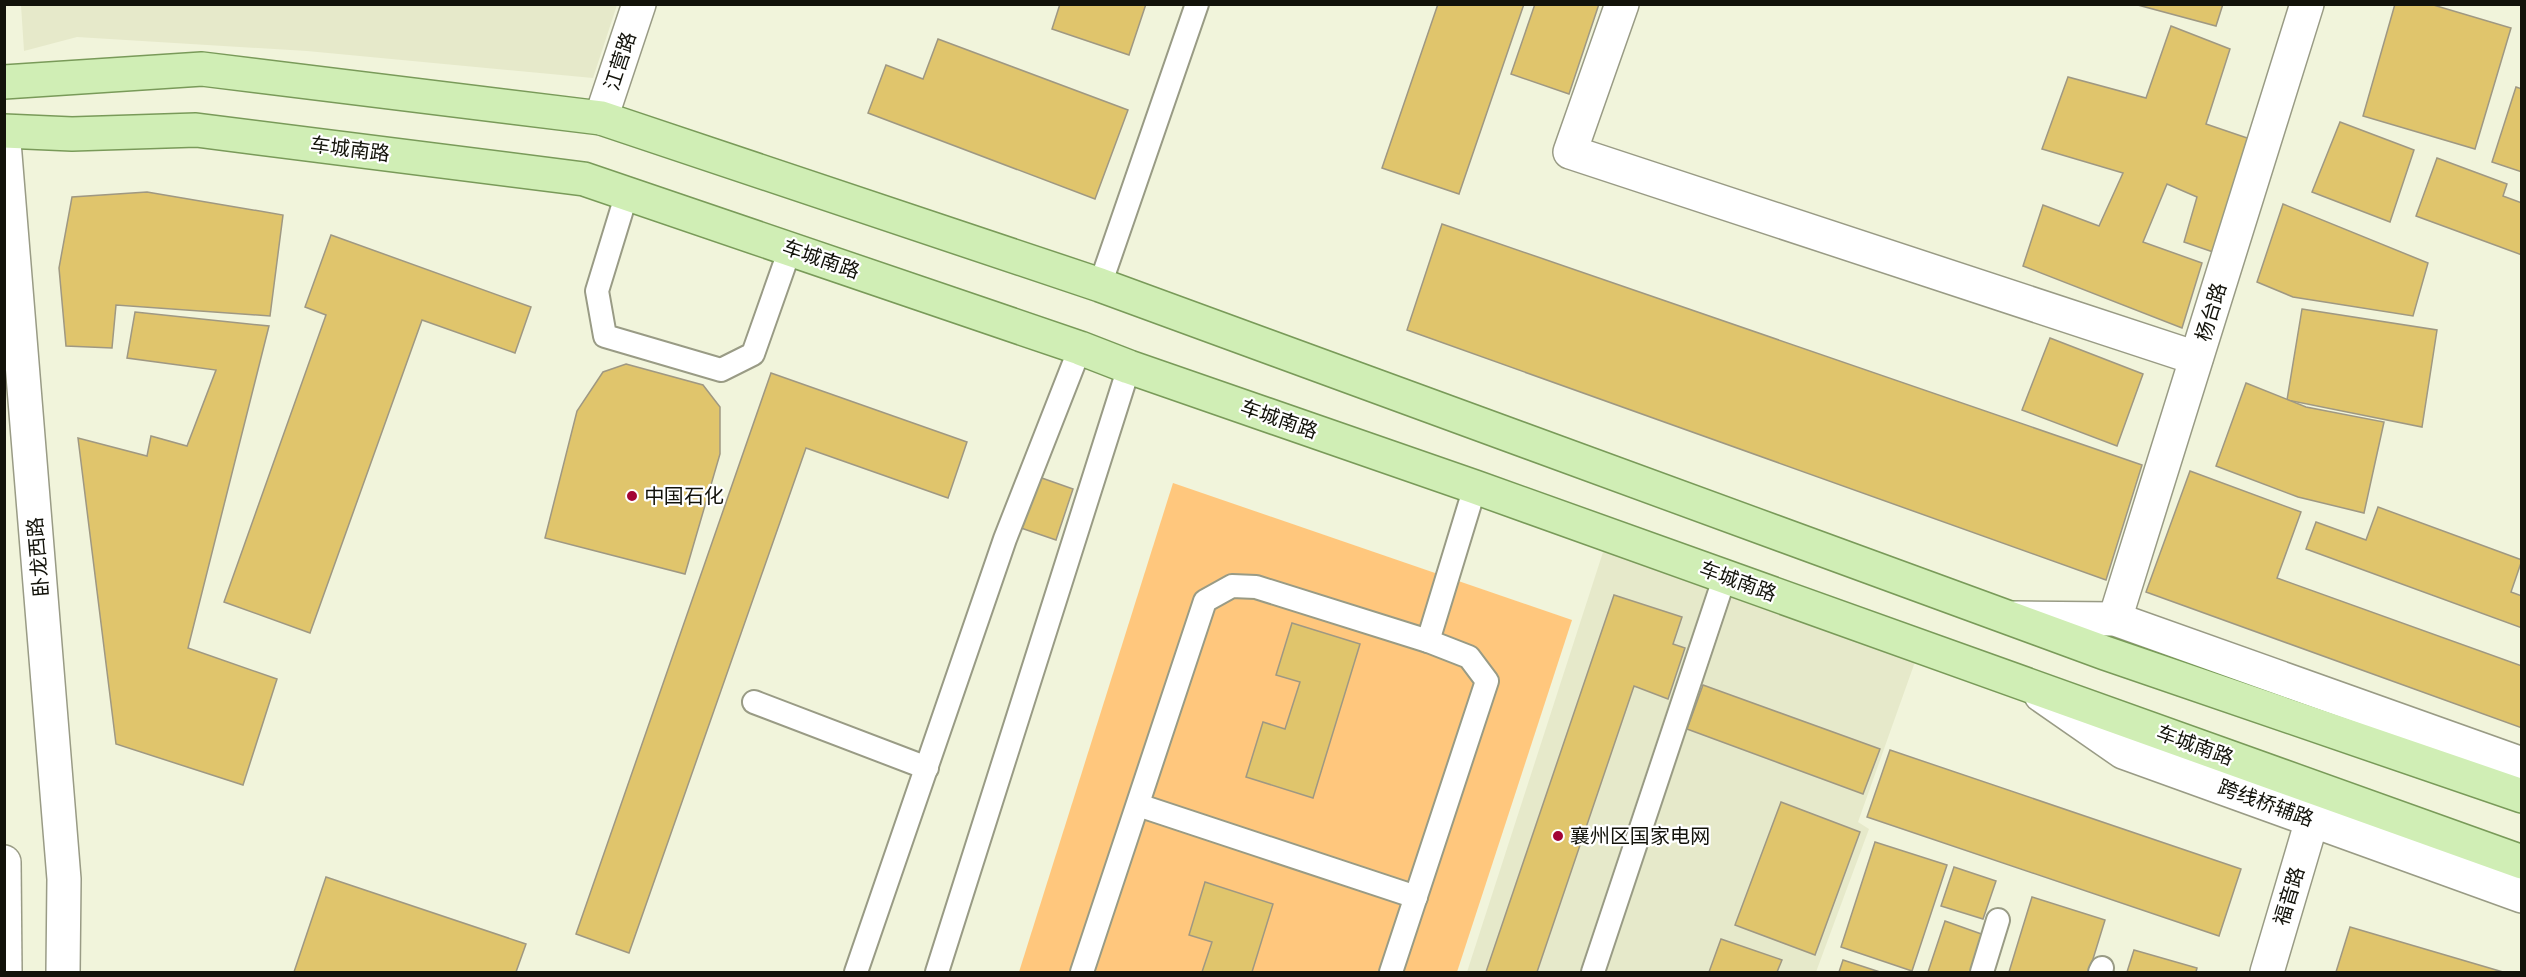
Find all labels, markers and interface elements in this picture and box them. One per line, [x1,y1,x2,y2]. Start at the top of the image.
street label: 江营路 [600,29,642,94]
street label: 车城南路 [309,133,391,167]
street label: 车城南路 [779,236,862,284]
street label: 杨台路 [2192,280,2232,344]
street label: 车城南路 [1237,396,1320,444]
place label: 中国石化 [644,485,724,509]
marker: 中国石化 [625,489,639,503]
street label: 卧龙西路 [24,516,54,598]
street label: 车城南路 [1696,557,1779,607]
street label: 车城南路 [2153,721,2236,771]
street label: 跨线桥辅路 [2215,776,2317,832]
place label: 襄州区国家电网 [1570,825,1710,849]
marker: 襄州区国家电网 [1551,829,1565,843]
street label: 福音路 [2270,864,2310,928]

